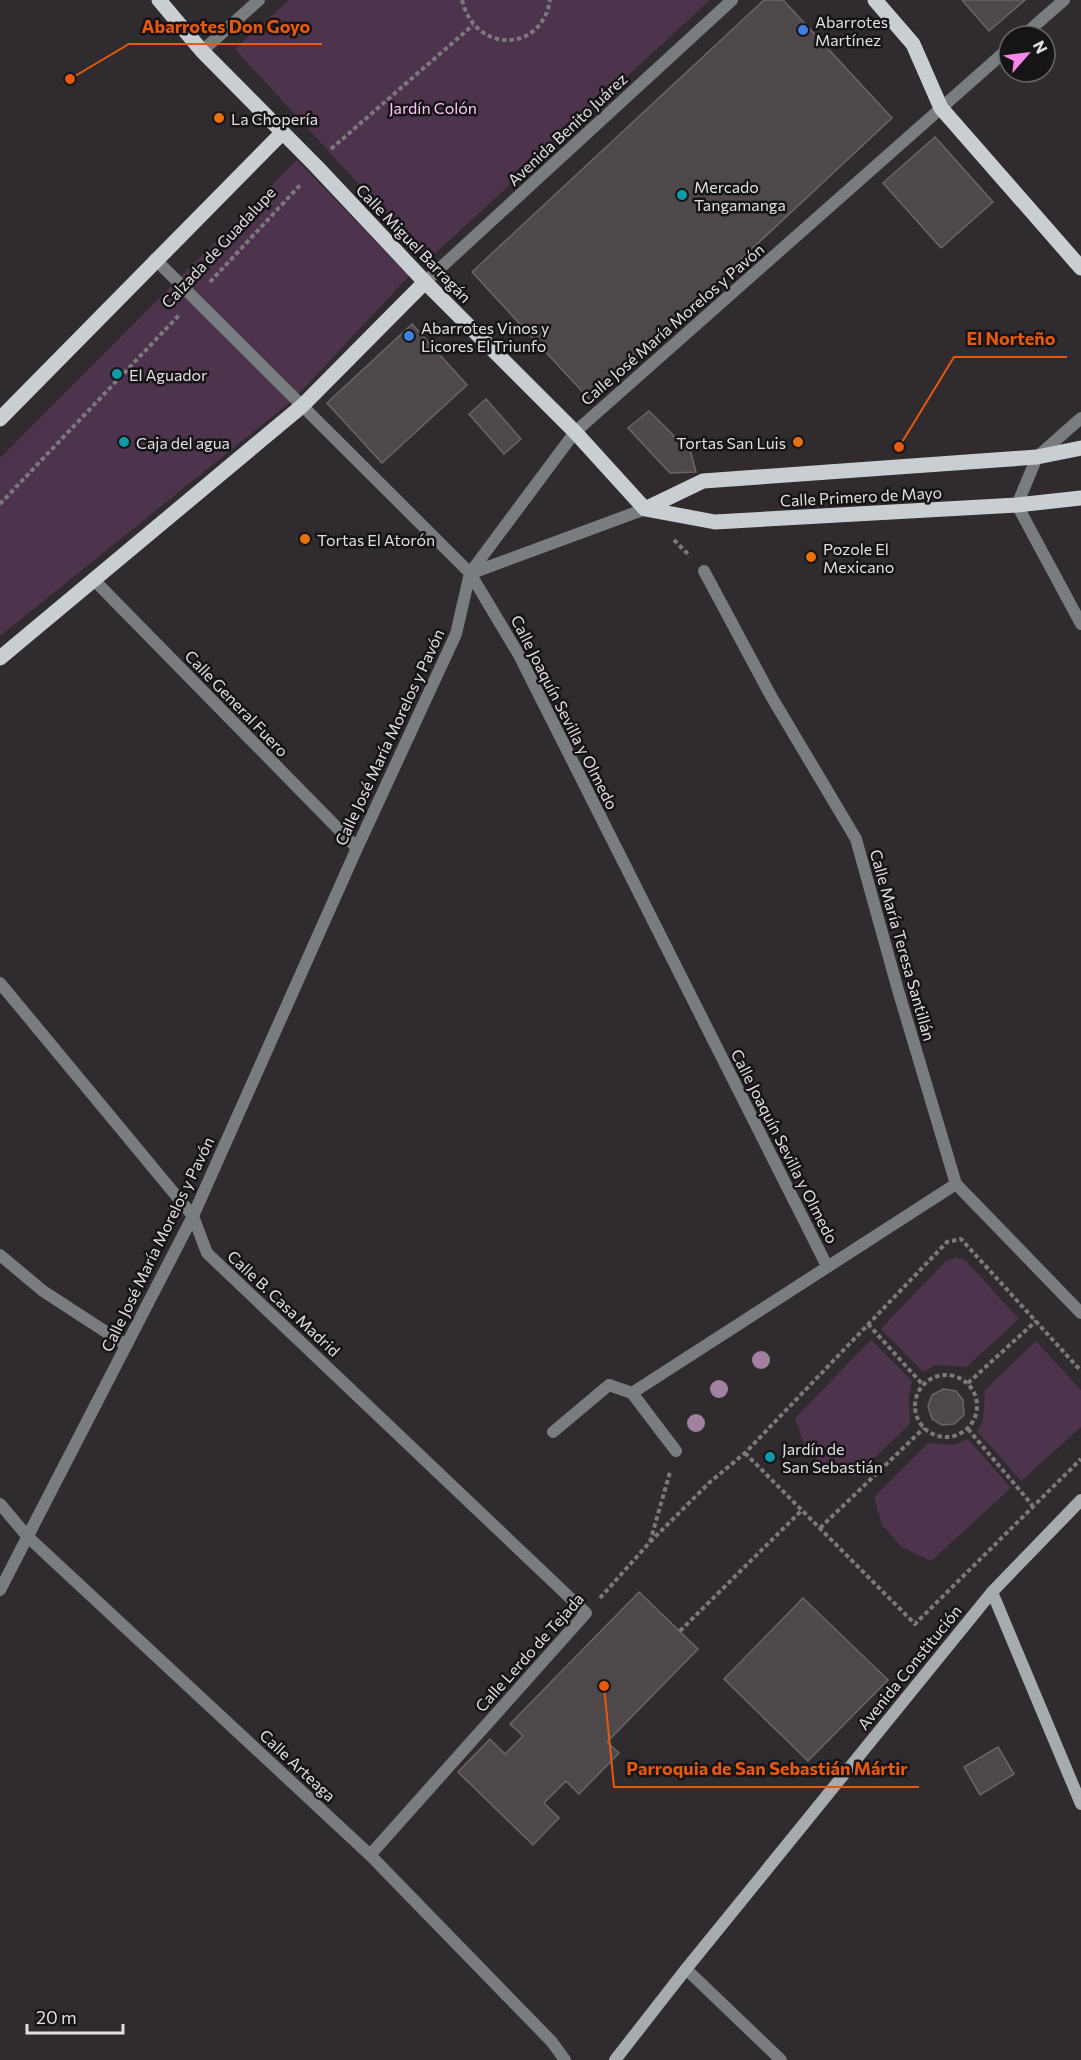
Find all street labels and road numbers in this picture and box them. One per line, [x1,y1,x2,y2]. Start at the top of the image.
street label: Avenida Benito Juárez [503,69,631,189]
street label: Calle Miguel Barragán [353,180,475,306]
street label: Calzada de Guadalupe [157,182,279,312]
street label: Calle José María Morelos y Pavón [576,239,768,409]
street label: Calle Primero de Mayo [779,482,943,510]
street label: Calle Joaquín Sevilla y Olmedo [508,612,622,812]
street label: Calle José María Morelos y Pavón [330,626,448,848]
street label: Calle General Fuero [181,646,293,760]
street label: Calle María Teresa Santillán [867,847,939,1043]
street label: Calle Joaquín Sevilla y Olmedo [728,1046,842,1246]
street label: Calle José María Morelos y Pavón [97,1133,217,1355]
street label: Calle B. Casa Madrid [224,1246,344,1360]
street label: Calle Lerdo de Tejada [471,1589,587,1715]
street label: Avenida Constitución [853,1601,965,1733]
street label: Calle Arteaga [256,1725,340,1805]

